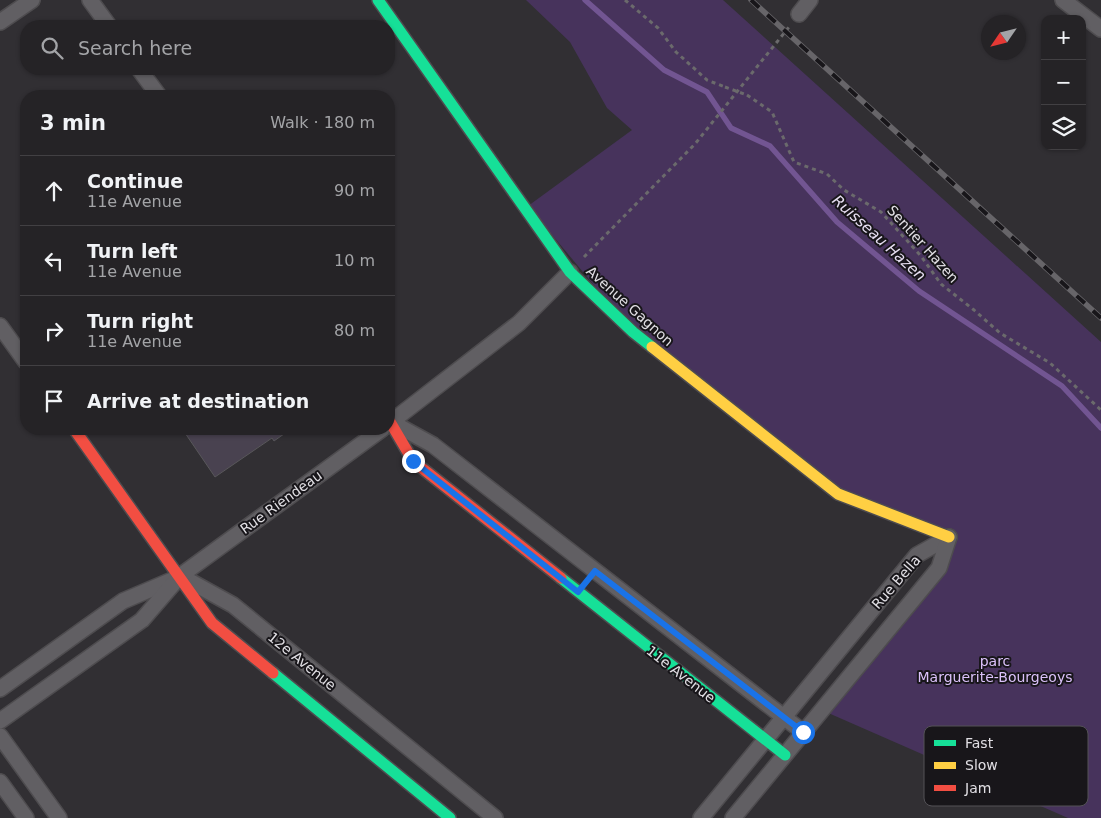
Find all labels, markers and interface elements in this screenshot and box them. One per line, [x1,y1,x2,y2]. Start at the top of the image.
north arrow [981,15,1026,60]
map controls [1041,15,1086,150]
button: + [1041,15,1086,60]
search box [20,20,395,75]
icon: search [38,34,66,62]
text: Search here [78,37,192,59]
button: − [1041,60,1086,105]
button: layers [1041,105,1086,150]
text: 3 min [40,111,106,135]
text: Walk · 180 m [270,113,375,132]
text: Continue [87,170,183,192]
icon: ahead [40,177,68,205]
text: 90 m [334,181,375,200]
water label: Ruisseau Hazen [829,191,929,285]
text: 11e Avenue [87,192,182,211]
street label: Sentier Hazen [884,202,962,286]
text: Turn left [87,240,178,262]
icon: left [40,247,68,275]
text: 10 m [334,251,375,270]
text: 11e Avenue [87,262,182,281]
street label: Avenue Gagnon [583,263,677,349]
text: Turn right [87,310,193,332]
icon: right [40,317,68,345]
text: 80 m [334,321,375,340]
text: 11e Avenue [87,332,182,351]
icon: arrive [40,387,68,415]
text: Arrive at destination [87,390,309,412]
route end [402,450,425,473]
street label: Rue Riendeau [237,467,325,537]
street label: Rue Bella [868,552,924,612]
street label: 12e Avenue [265,629,339,693]
street label: 11e Avenue [643,642,719,706]
park label: parc Marguerite-Bourgeoys [917,653,1073,685]
route start [792,721,815,744]
legend [924,726,1088,806]
text: Fast [965,735,994,751]
text: Slow [965,757,998,773]
text: Jam [964,780,991,796]

